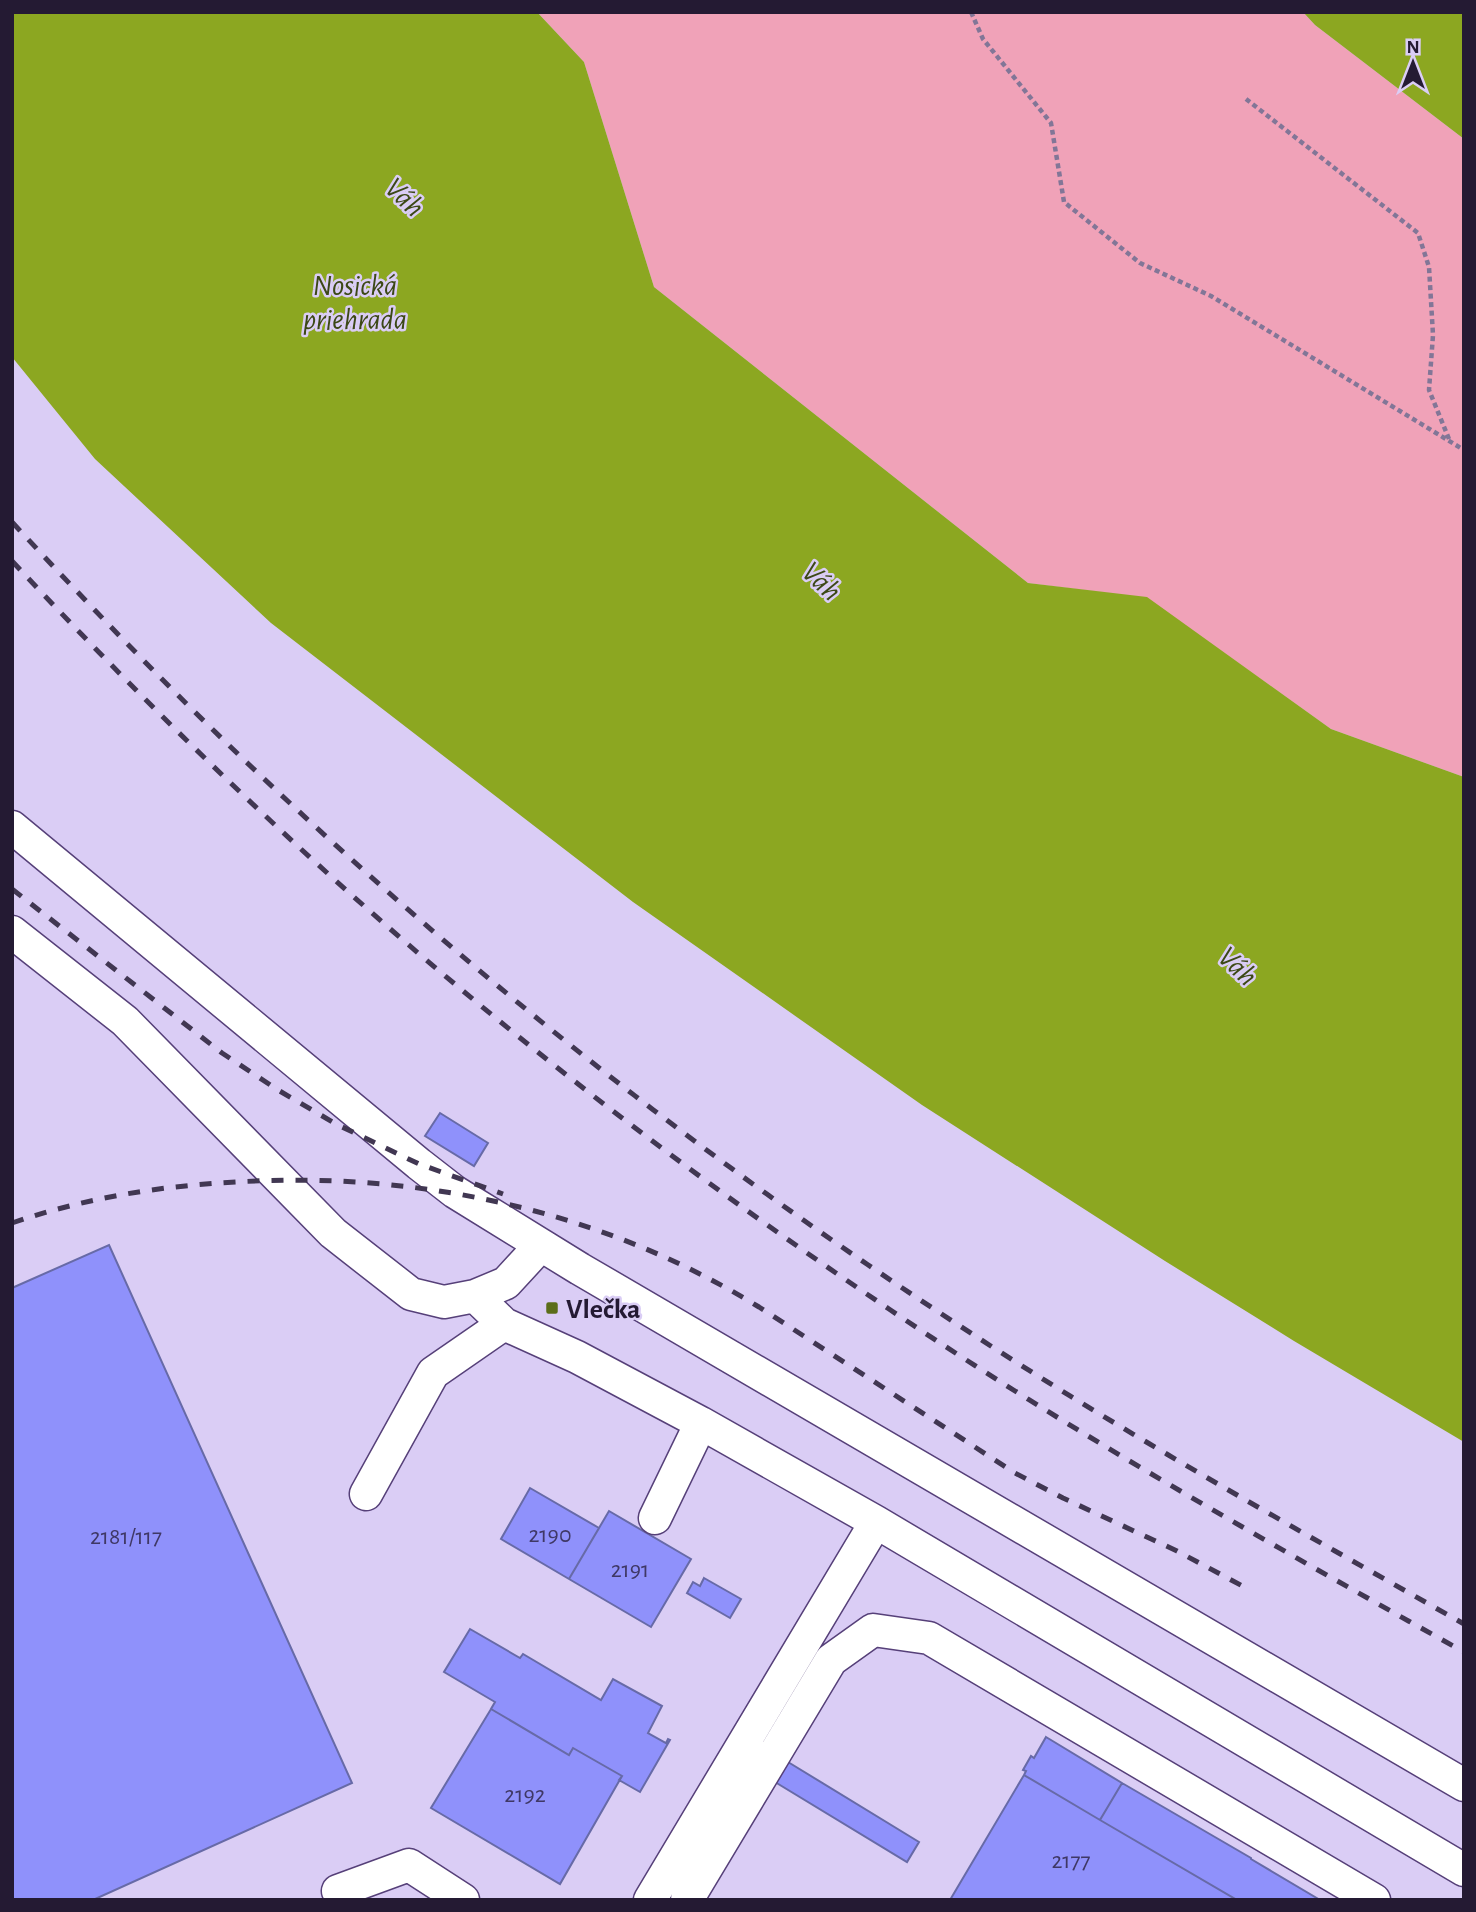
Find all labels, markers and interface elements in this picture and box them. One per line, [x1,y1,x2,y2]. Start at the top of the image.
north arrow [1378,28,1448,98]
text: N [1406,38,1420,57]
water label: Váh [379,173,430,223]
water label: Nosická priehrada [303,271,407,335]
water label: Váh [796,557,847,607]
water label: Váh [1212,942,1263,992]
place label: Vlečka [566,1296,641,1324]
marker: Vlečka [544,1300,560,1316]
house number: 2190 [528,1523,572,1547]
house number: 2181/117 [90,1525,162,1549]
house number: 2191 [611,1558,649,1582]
house number: 2192 [504,1783,546,1807]
house number: 2177 [1051,1849,1091,1873]

